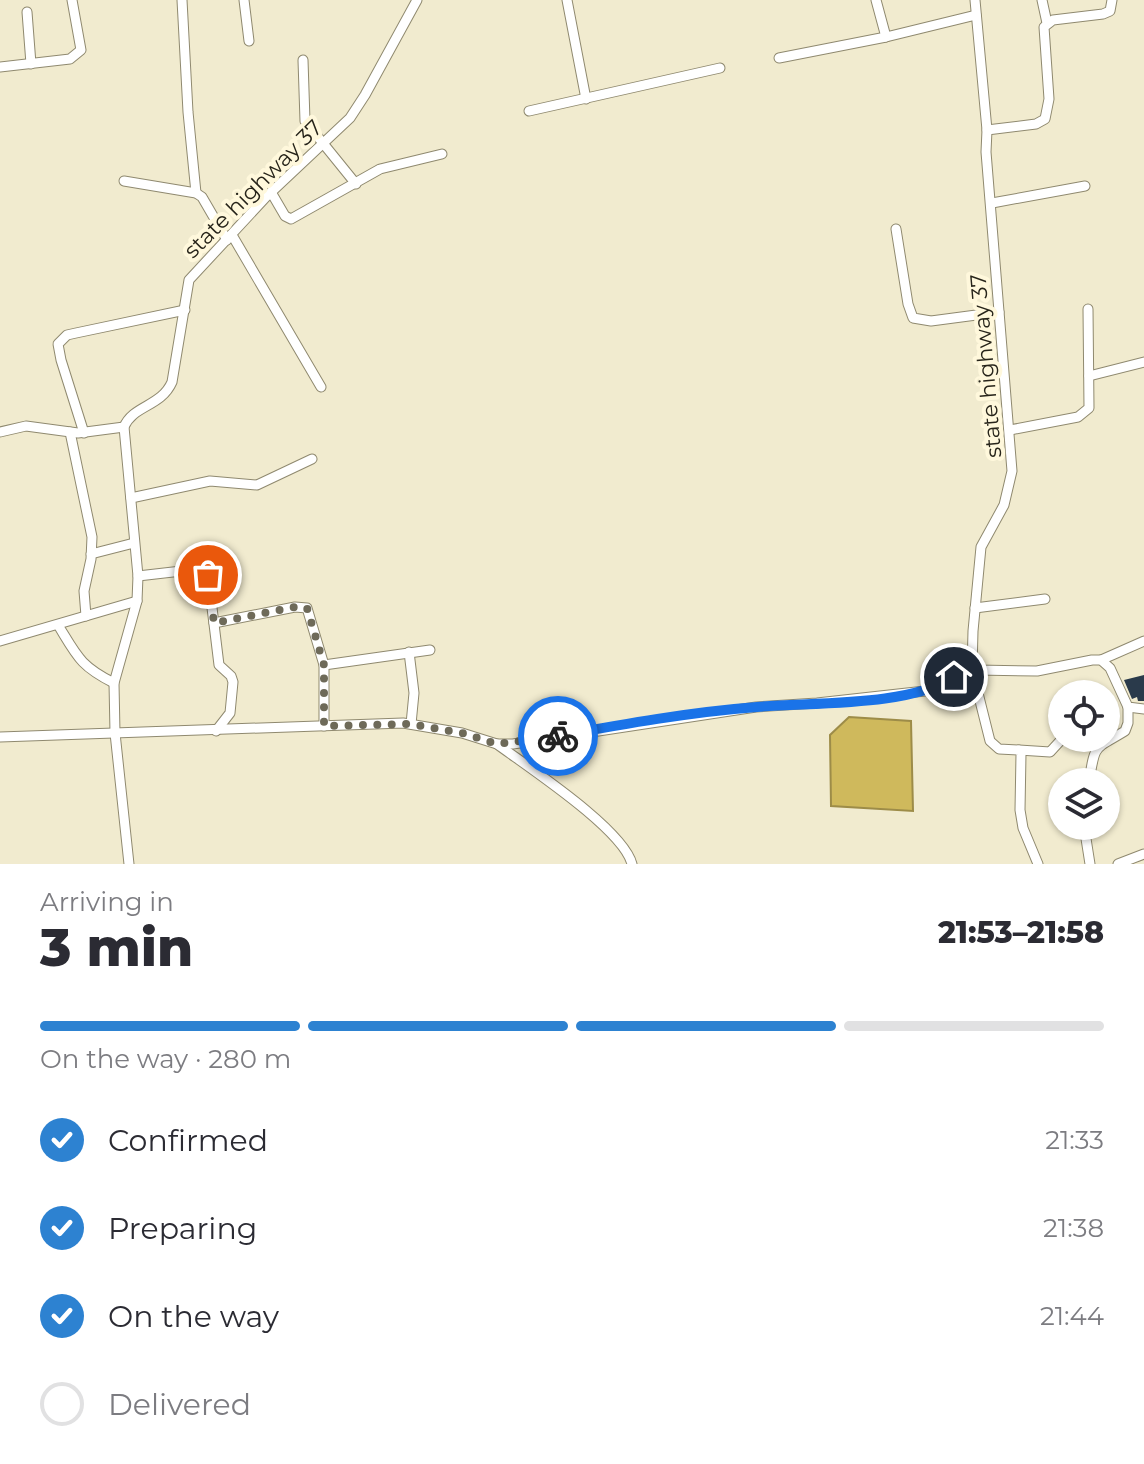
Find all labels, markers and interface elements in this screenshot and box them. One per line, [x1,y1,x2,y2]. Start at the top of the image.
street label: state highway 37 [178,114,328,264]
street label: state highway 37 [965,273,1007,459]
pin [174,541,242,609]
icon: bag [186,553,230,597]
pin [920,643,988,711]
icon: home [932,655,976,699]
map controls [1048,680,1120,840]
button: locate [1048,680,1120,752]
courier [518,696,598,776]
icon: bike [536,714,580,758]
button: layers [1048,768,1120,840]
text: Arriving in [40,886,174,918]
text: 21:53–21:58 [938,914,1104,951]
text: 3 min [40,916,193,979]
text: On the way · 280 m [40,1043,291,1075]
icon: check [40,1118,84,1162]
text: Confirmed [108,1122,268,1159]
text: 21:33 [1045,1124,1104,1156]
icon: check [40,1206,84,1250]
text: Preparing [108,1210,257,1247]
text: 21:38 [1043,1212,1104,1244]
icon: check [40,1294,84,1338]
text: On the way [108,1298,279,1335]
text: 21:44 [1040,1300,1104,1332]
text: Delivered [108,1386,251,1423]

